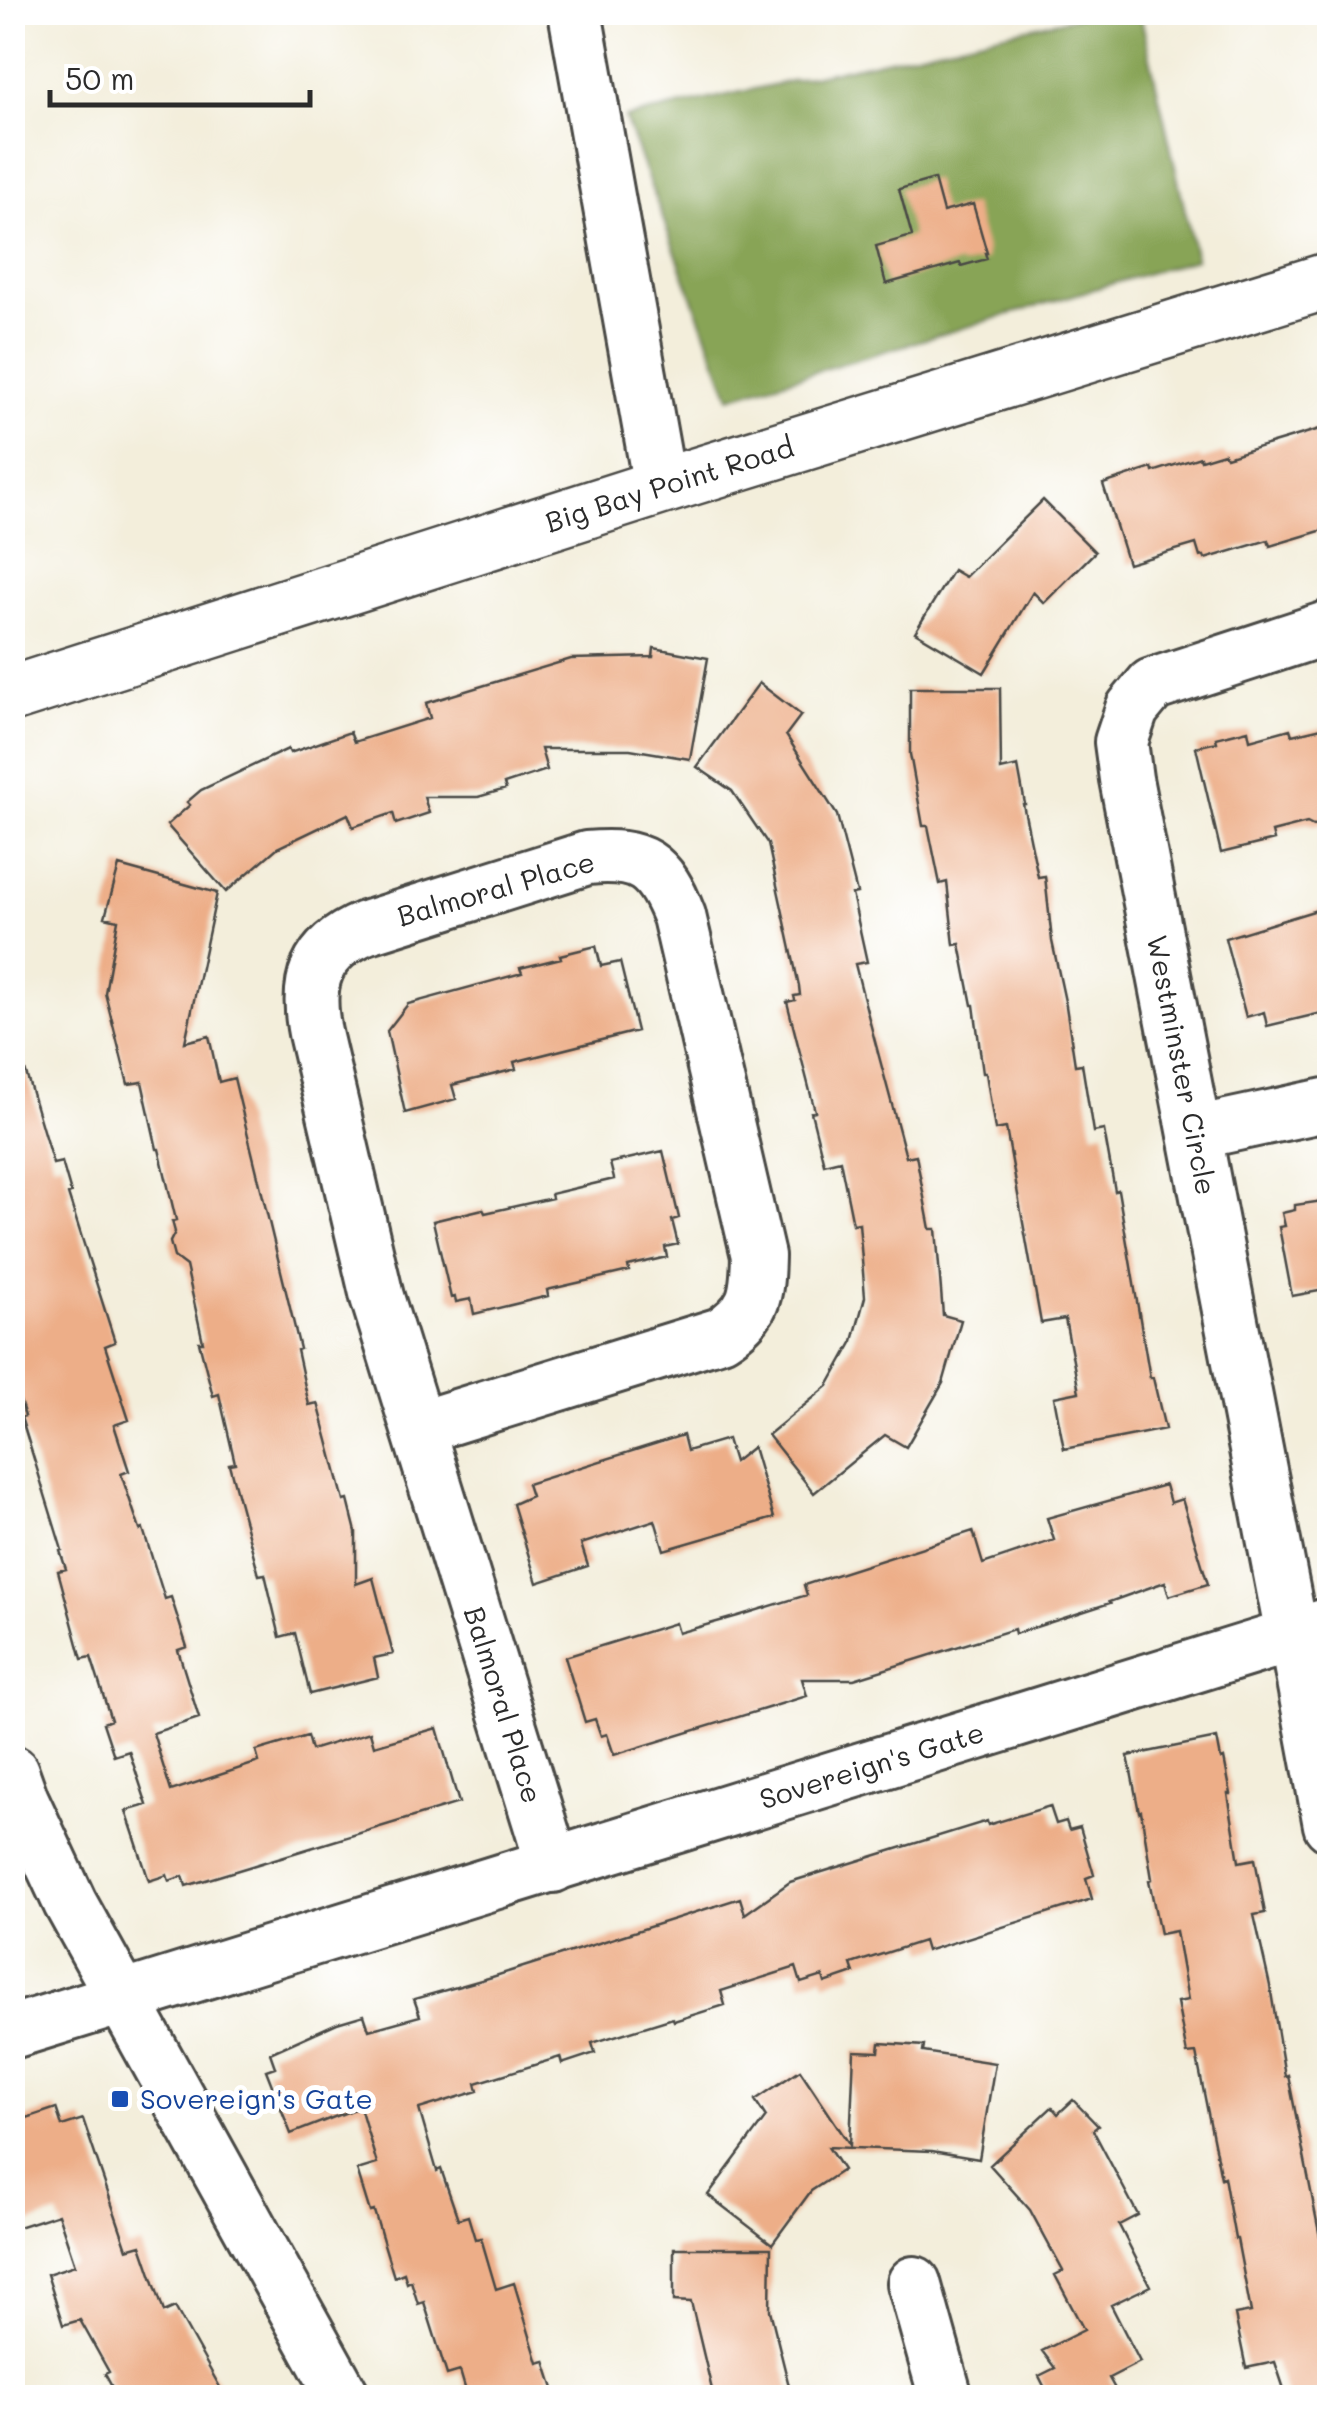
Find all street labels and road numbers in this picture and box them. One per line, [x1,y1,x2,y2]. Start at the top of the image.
street label: Big Bay Point Road [540,428,798,540]
street label: Balmoral Place [393,843,599,933]
street label: Westminster Circle [1140,932,1225,1198]
street label: Balmoral Place [457,1602,551,1807]
street label: Sovereign's Gate [755,1713,988,1817]

